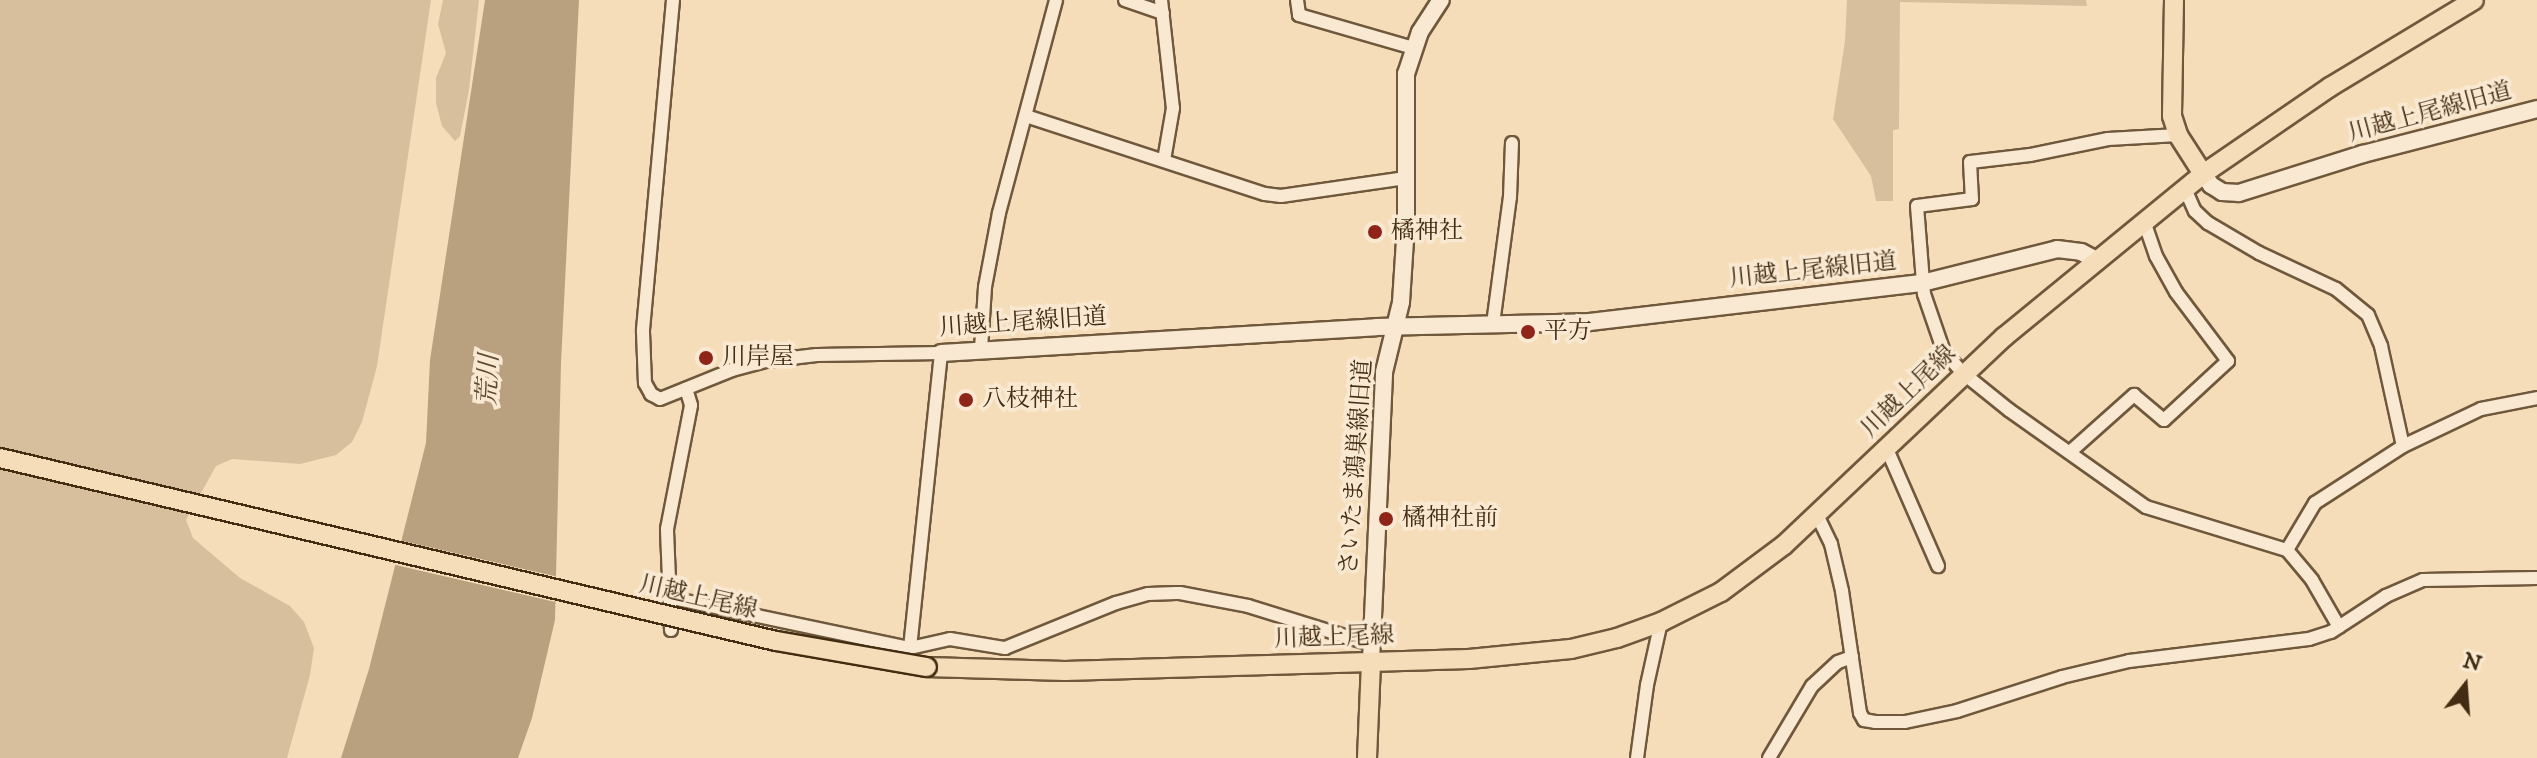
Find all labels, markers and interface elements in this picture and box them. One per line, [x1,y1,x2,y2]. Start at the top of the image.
street label: 川越上尾線旧道 [2345,77,2515,149]
place label: 橘神社 [1391,218,1463,246]
marker: 橘神社 [1366,223,1384,241]
street label: 川越上尾線旧道 [1728,248,1898,294]
street label: 川越上尾線旧道 [938,303,1108,343]
place label: 平方 [1544,318,1592,346]
marker: 平方 [1519,323,1537,341]
street label: 川越上尾線 [1856,340,1962,444]
place label: 川岸屋 [722,344,794,372]
marker: 川岸屋 [697,349,715,367]
water label: 荒川 [472,353,506,407]
street label: さいたま鴻巣線旧道 [1335,358,1379,576]
place label: 八枝神社 [982,386,1078,414]
marker: 八枝神社 [957,391,975,409]
place label: 橘神社前 [1402,505,1498,533]
marker: 橘神社前 [1377,510,1395,528]
street label: 川越上尾線 [636,570,760,626]
street label: 川越上尾線 [1274,622,1394,654]
north arrow [2425,646,2505,726]
text: N [2460,647,2485,678]

